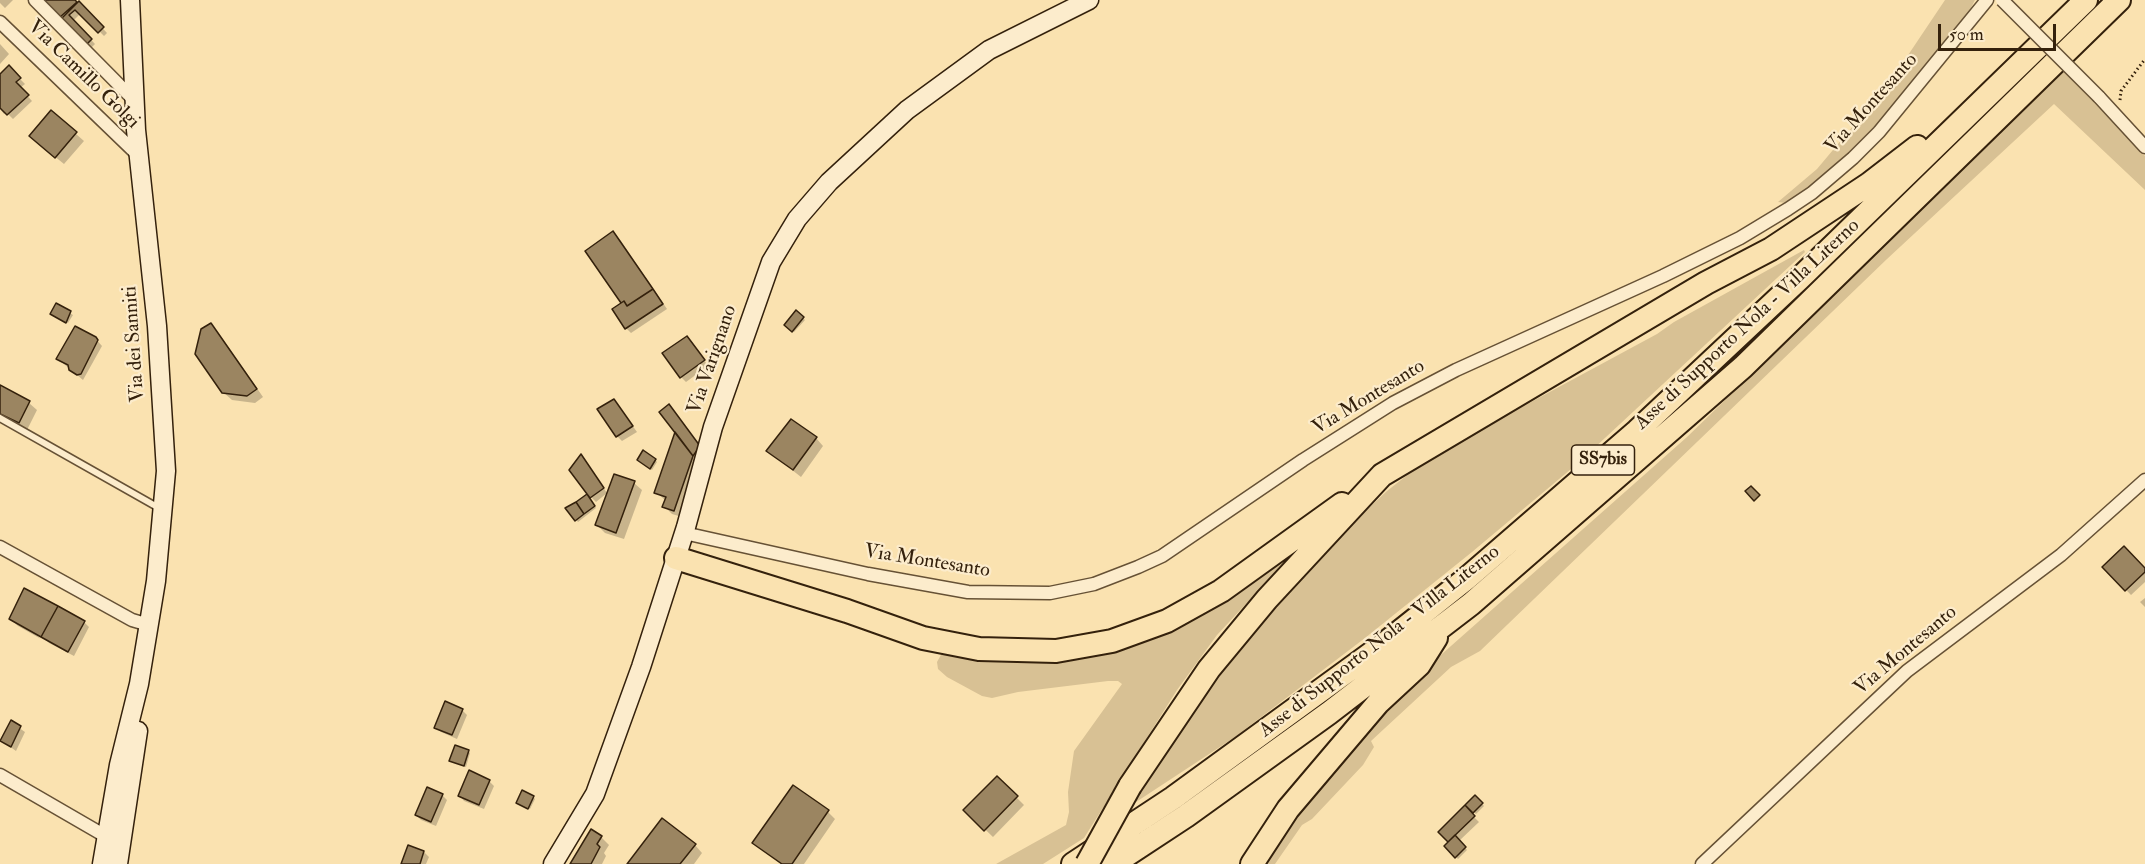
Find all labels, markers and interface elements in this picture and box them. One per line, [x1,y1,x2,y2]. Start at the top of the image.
scale bar [1941,12,2060,50]
street label: Via Camillo Golgi [22,16,144,134]
text: 50 m [1949,23,1984,46]
street label: Via Montesanto [1821,49,1923,159]
street label: Asse di Supporto Nola - Villa Literno [1631,214,1865,436]
street label: Via dei Sanniti [119,285,151,403]
street label: Via Varignano [683,302,743,418]
street label: Via Montesanto [1308,355,1430,441]
road number: SS7bis [1572,445,1634,475]
street label: Via Montesanto [863,540,991,584]
street label: Asse di Supporto Nola - Villa Literno [1255,541,1505,743]
street label: Via Montesanto [1850,601,1962,701]

